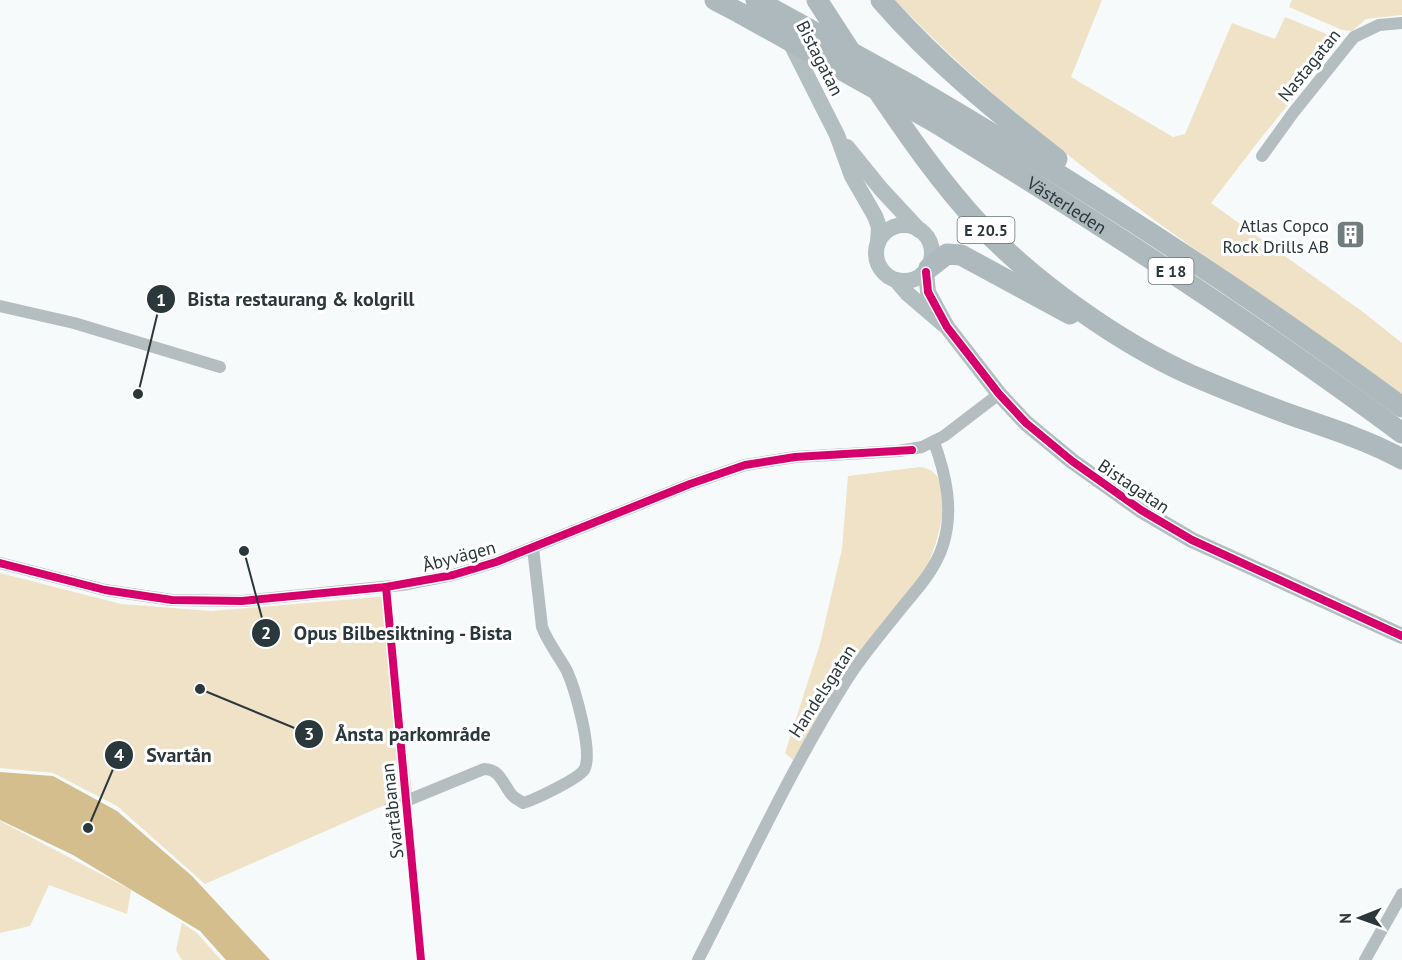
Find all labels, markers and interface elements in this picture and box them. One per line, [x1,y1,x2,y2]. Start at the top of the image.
street label: Bistagatan [791,17,849,99]
street label: Nastagatan [1273,24,1345,106]
street label: Västerleden [1022,170,1111,239]
place label: Atlas Copco Rock Drills AB [1222,214,1329,258]
road number: E 20.5 [958,217,1014,243]
building icon: Atlas Copco Rock Drills AB [1334,219,1366,251]
road number: E 18 [1148,258,1194,284]
callout: Bista restaurang & kolgrill [146,280,427,318]
text: Bista restaurang & kolgrill [188,286,415,312]
text: 1 [156,288,166,311]
street label: Bistagatan [1094,454,1174,518]
street label: Åbyvägen [420,535,498,577]
callout: Opus Bilbesiktning - Bista [251,614,526,652]
text: Opus Bilbesiktning - Bista [294,620,512,646]
text: 2 [261,621,271,644]
street label: Handelsgatan [783,640,861,742]
callout: Ånsta parkområde [294,715,503,753]
text: Ånsta parkområde [335,721,491,747]
text: 3 [304,722,314,745]
callout: Svartån [104,736,223,774]
text: Svartån [146,742,212,768]
text: 4 [114,743,124,766]
street label: Svartåbanan [376,762,408,860]
north arrow [1330,888,1390,948]
text: N [1335,913,1355,924]

